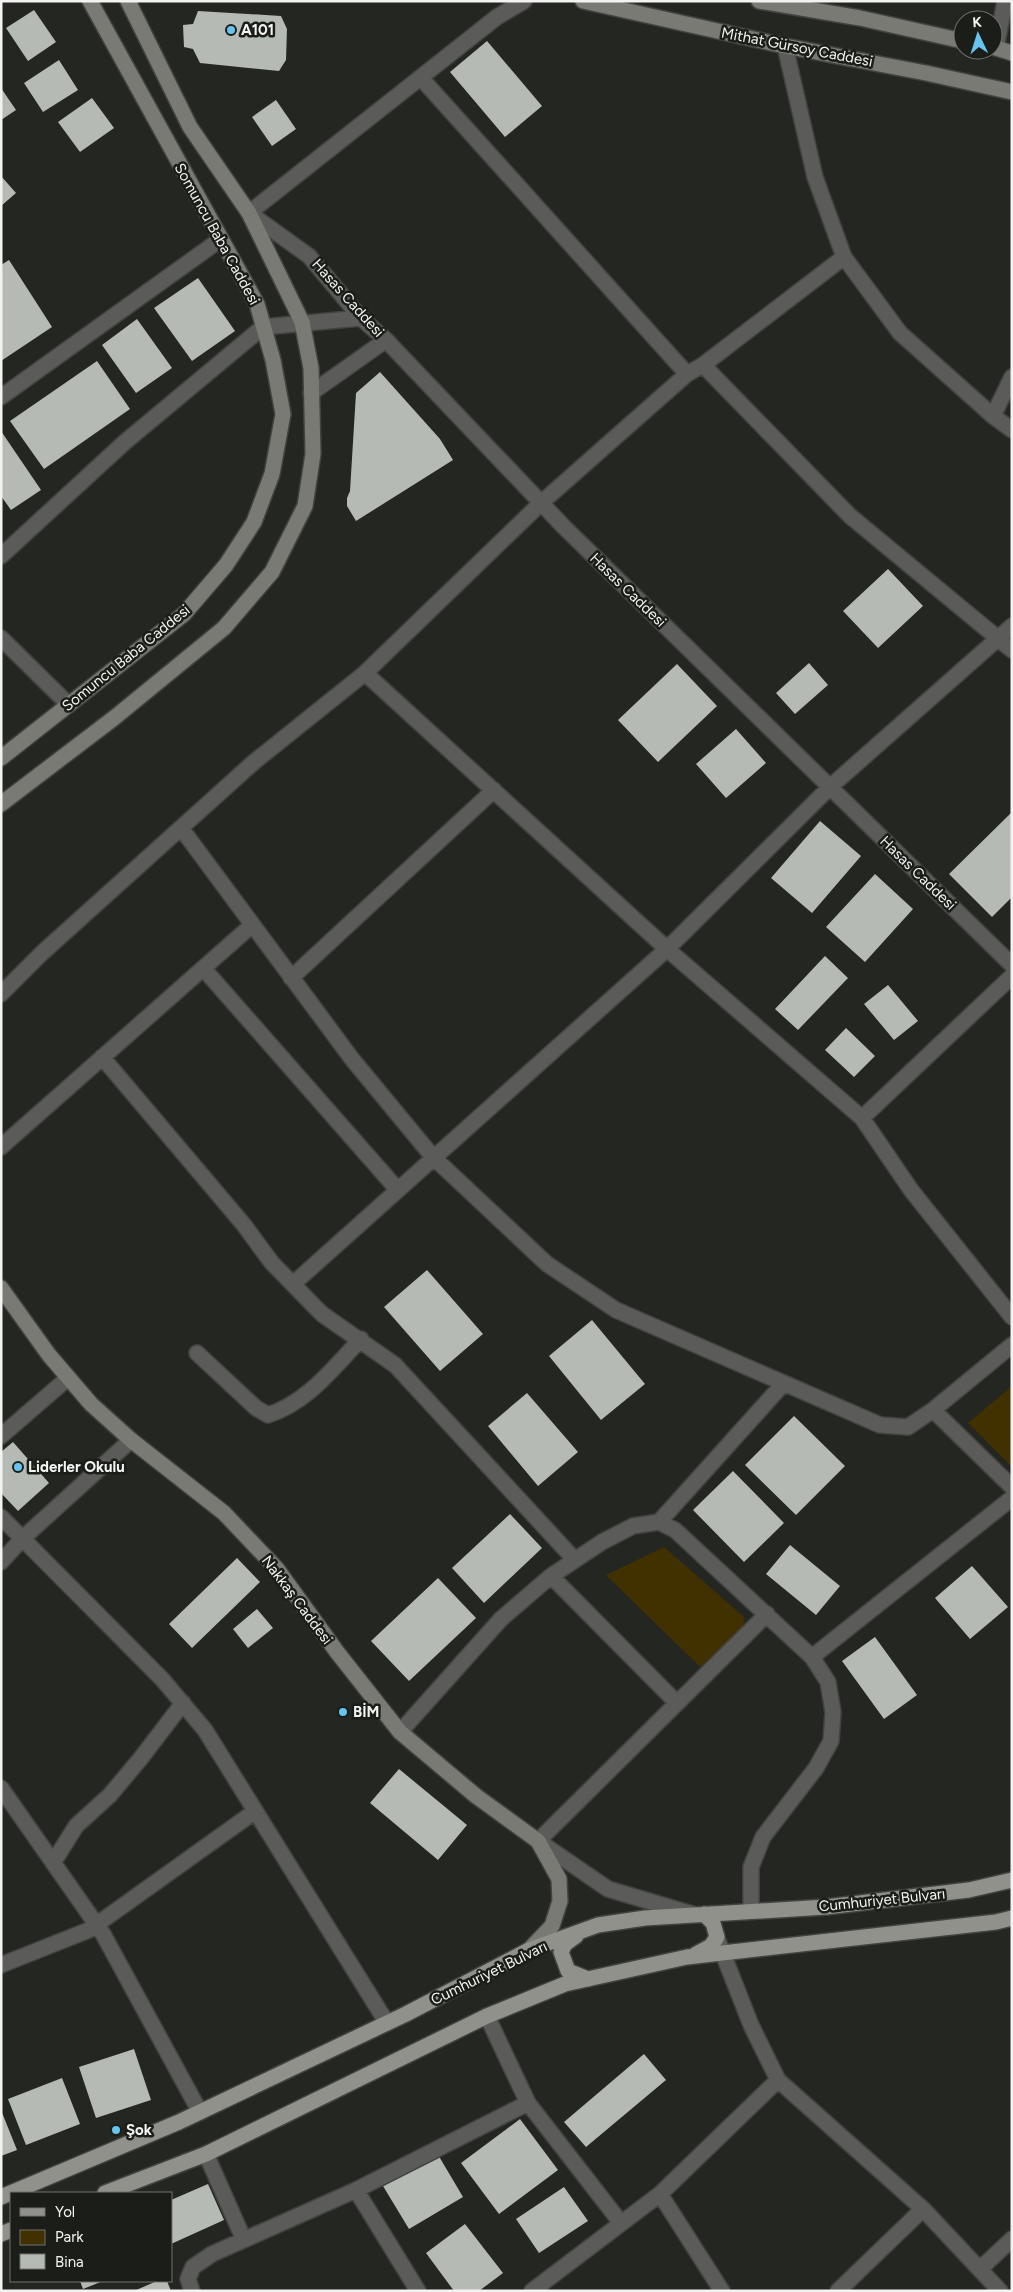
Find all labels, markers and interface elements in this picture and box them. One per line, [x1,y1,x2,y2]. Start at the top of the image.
north arrow [953,10,1003,60]
text: K [972,14,983,31]
place label: A101 [241,21,274,39]
street label: Mithat Gürsoy Caddesi [720,23,874,71]
marker: A101 [225,24,237,36]
street label: Somuncu Baba Caddesi [171,160,263,308]
street label: Hasas Caddesi [308,255,388,341]
street label: Hasas Caddesi [586,549,670,631]
street label: Somuncu Baba Caddesi [58,601,194,715]
street label: Hasas Caddesi [876,832,960,914]
place label: Liderler Okulu [28,1458,125,1476]
marker: Liderler Okulu [12,1461,24,1473]
street label: Nakkaş Caddesi [258,1552,336,1648]
place label: BİM [353,1702,379,1721]
marker: BİM [337,1706,349,1718]
street label: Cumhuriyet Bulvarı [818,1884,946,1916]
street label: Cumhuriyet Bulvarı [428,1937,550,2009]
place label: Şok [126,2121,152,2139]
marker: Şok [110,2124,122,2136]
legend [10,2192,172,2282]
text: Yol [55,2203,75,2221]
text: Park [55,2228,84,2246]
text: Bina [55,2253,84,2271]

